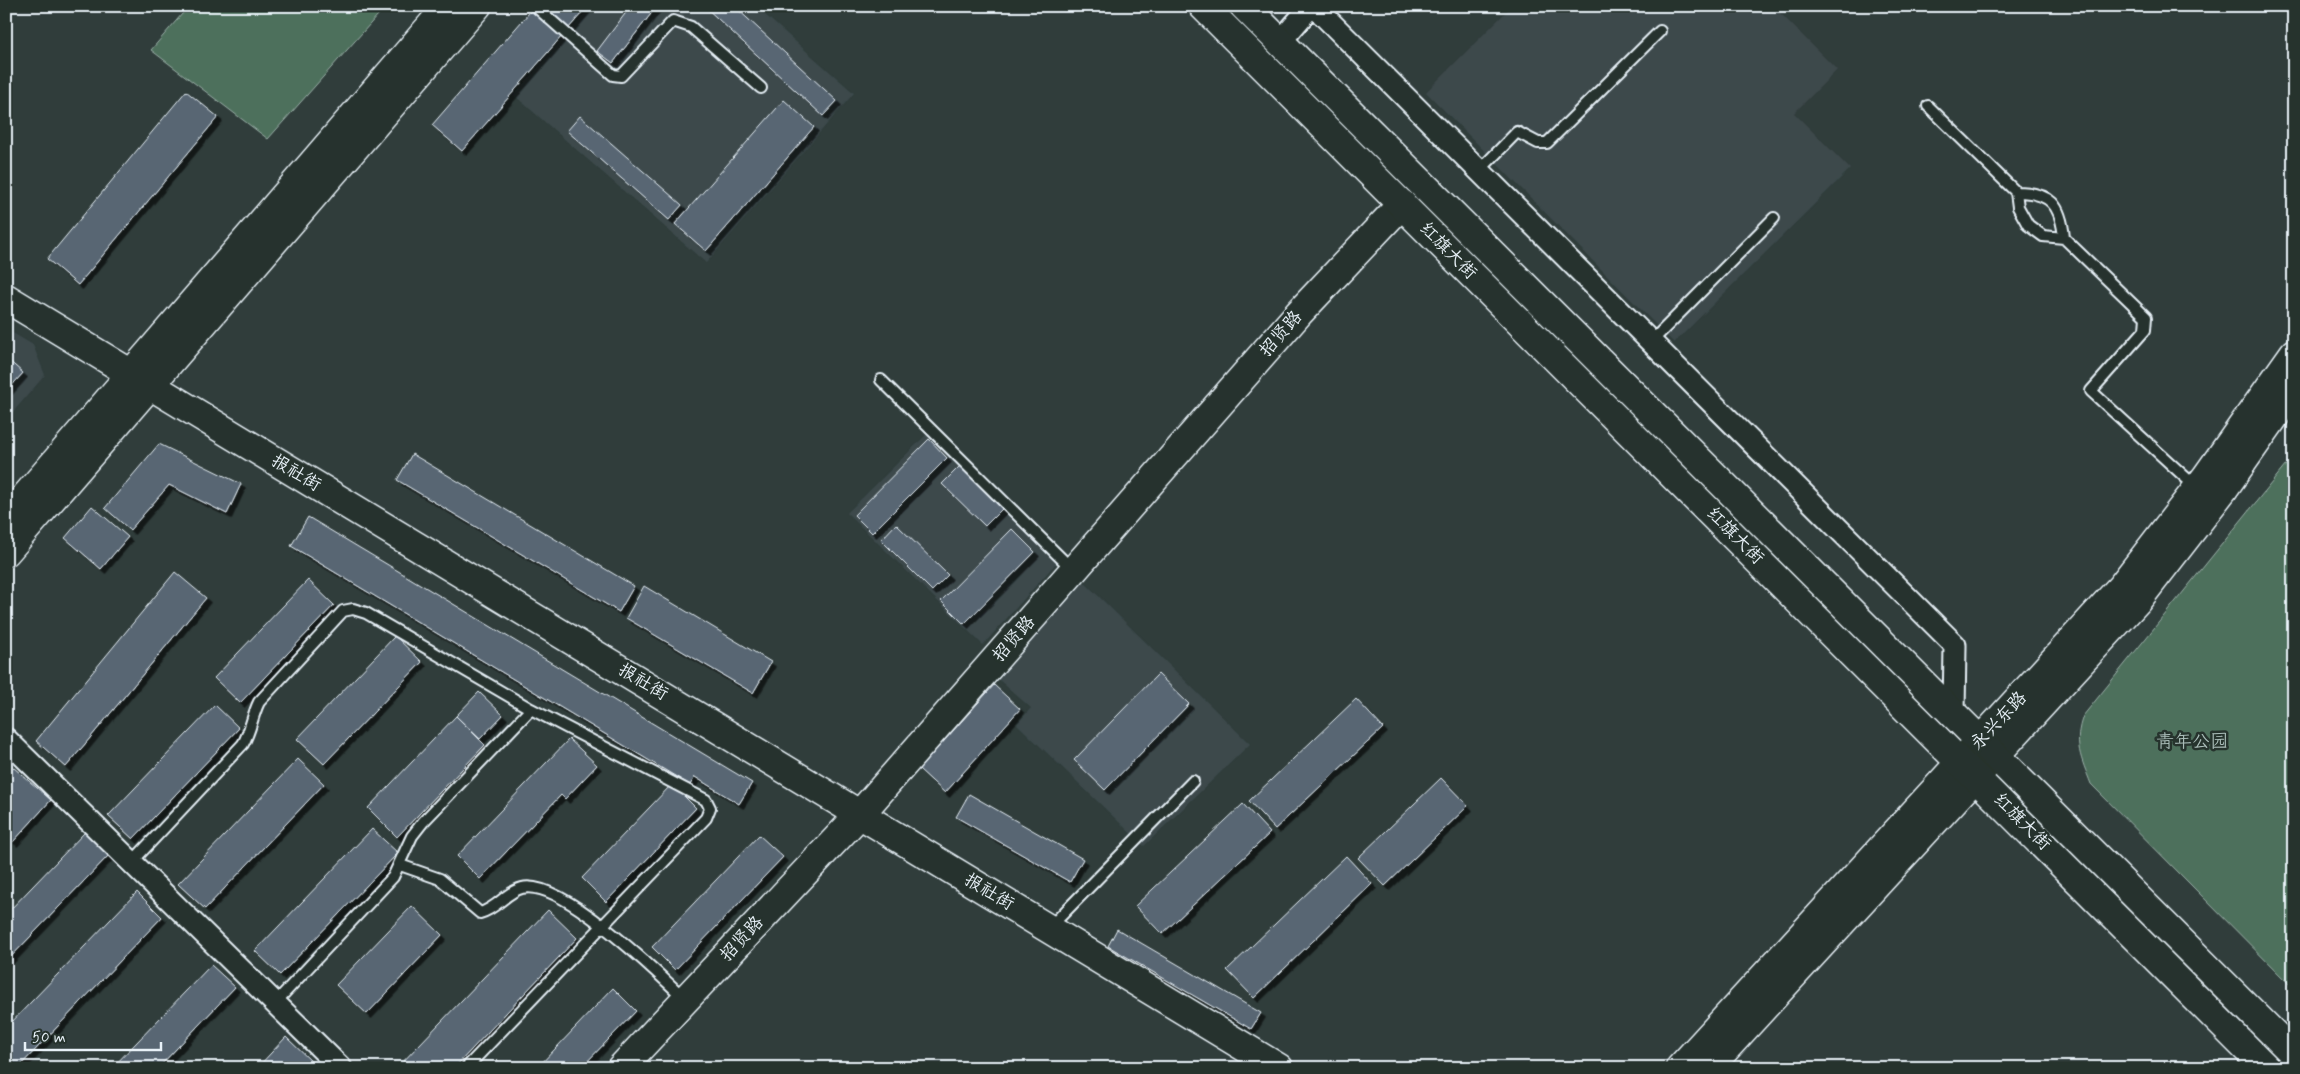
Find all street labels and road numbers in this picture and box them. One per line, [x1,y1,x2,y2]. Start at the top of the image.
street label: 红旗大街 [1414,217,1482,285]
street label: 招贤路 [1254,306,1308,362]
street label: 报社街 [267,449,325,497]
street label: 红旗大街 [1701,502,1769,570]
street label: 招贤路 [987,611,1041,667]
street label: 报社街 [614,658,672,706]
street label: 永兴东路 [1966,686,2032,756]
street label: 红旗大街 [1988,788,2056,856]
street label: 报社街 [960,868,1018,916]
street label: 招贤路 [715,911,769,967]

